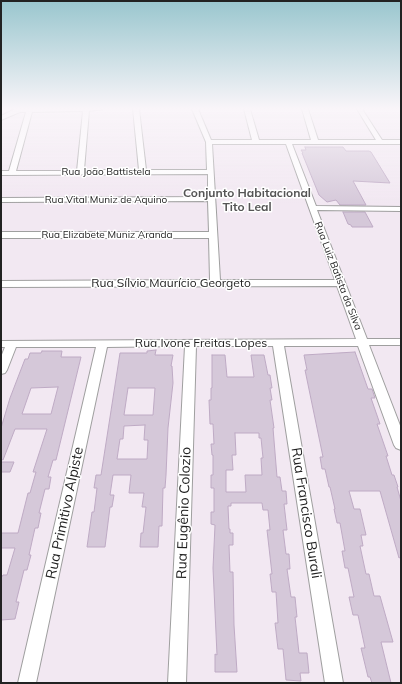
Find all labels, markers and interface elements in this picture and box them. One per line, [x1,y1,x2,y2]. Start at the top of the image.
street label: Rua João Battistela [62,166,150,178]
district label: Conjunto Habitacional Tito Leal [183,186,311,214]
street label: Rua Vital Muniz de Aquino [45,194,167,206]
street label: Rua Luiz Batista da Silva [312,220,364,332]
street label: Rua Elizabete Muniz Aranda [41,229,173,241]
street label: Rua Sílvio Maurício Georgeto [91,276,251,290]
street label: Rua Ivone Freitas Lopes [135,336,267,350]
street label: Rua Primitivo Alpiste [43,445,87,581]
street label: Rua Francisco Burali [287,446,325,580]
street label: Rua Eugênio Colozio [173,447,195,579]

